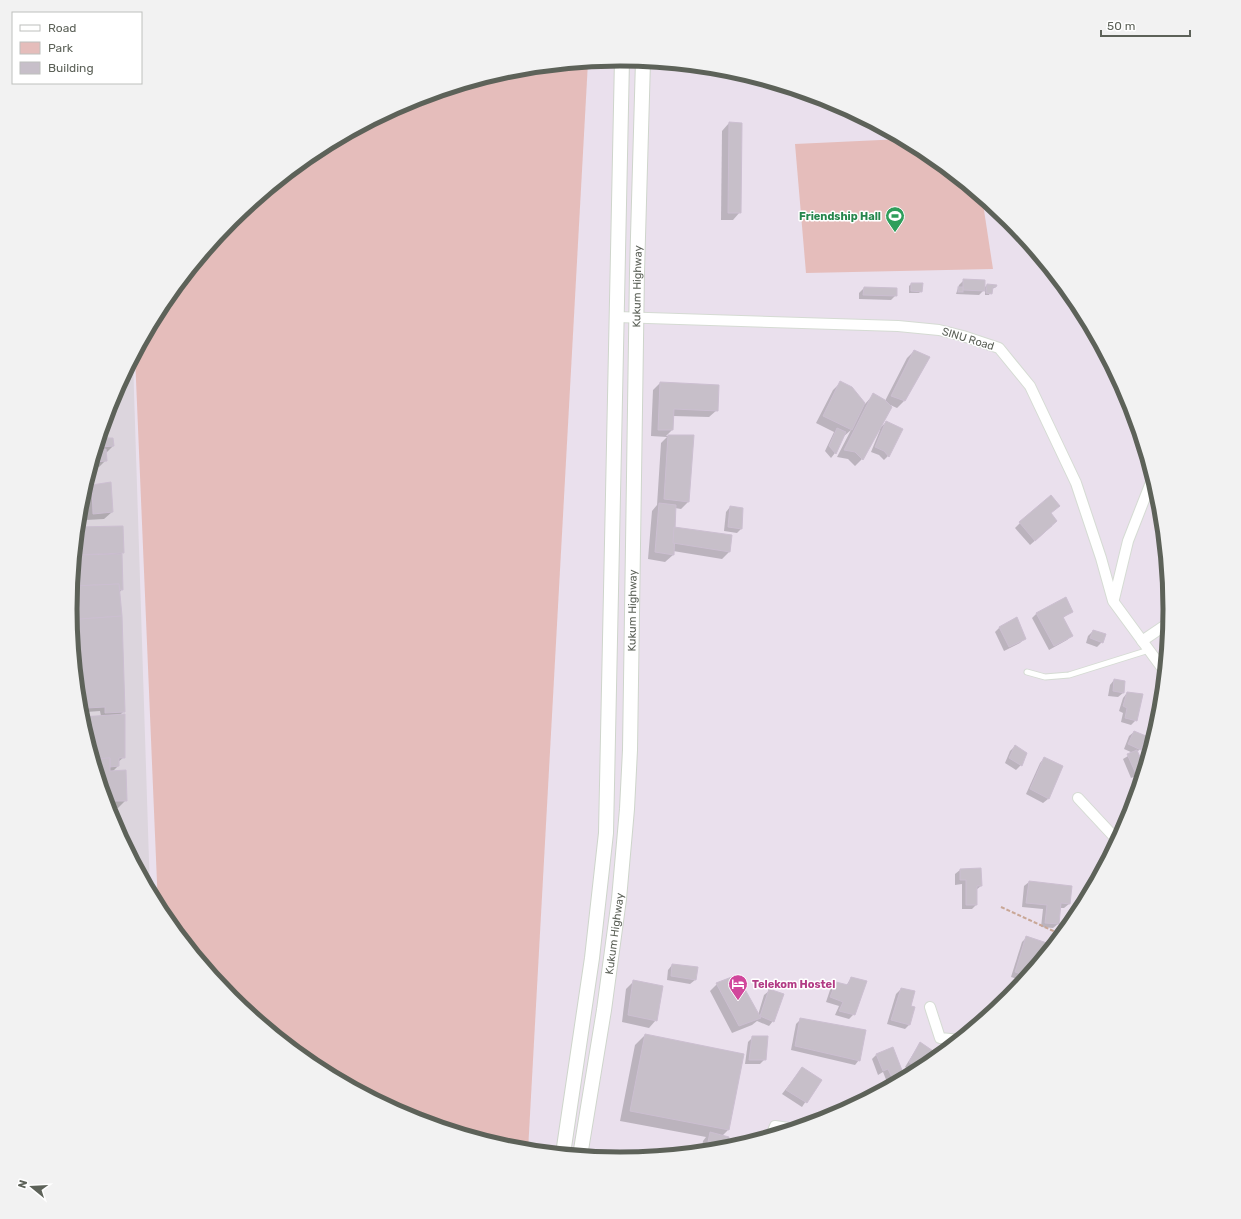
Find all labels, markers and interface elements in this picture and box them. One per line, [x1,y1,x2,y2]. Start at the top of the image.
legend [12,12,142,84]
scale bar [1101,12,1190,38]
text: 50 m [1107,19,1135,33]
text: Road [48,21,76,35]
text: Park [48,41,74,55]
text: Building [48,61,94,75]
sports icon: Friendship Hall [884,205,906,233]
place label: Friendship Hall [799,210,881,223]
street label: Kukum Highway [630,245,644,328]
street label: SINU Road [940,325,996,353]
street label: Kukum Highway [625,569,639,652]
street label: Kukum Highway [602,892,626,975]
hotel icon: Telekom Hostel [727,973,749,1001]
place label: Telekom Hostel [752,978,835,991]
north arrow [12,1167,52,1207]
text: N [16,1178,30,1190]

